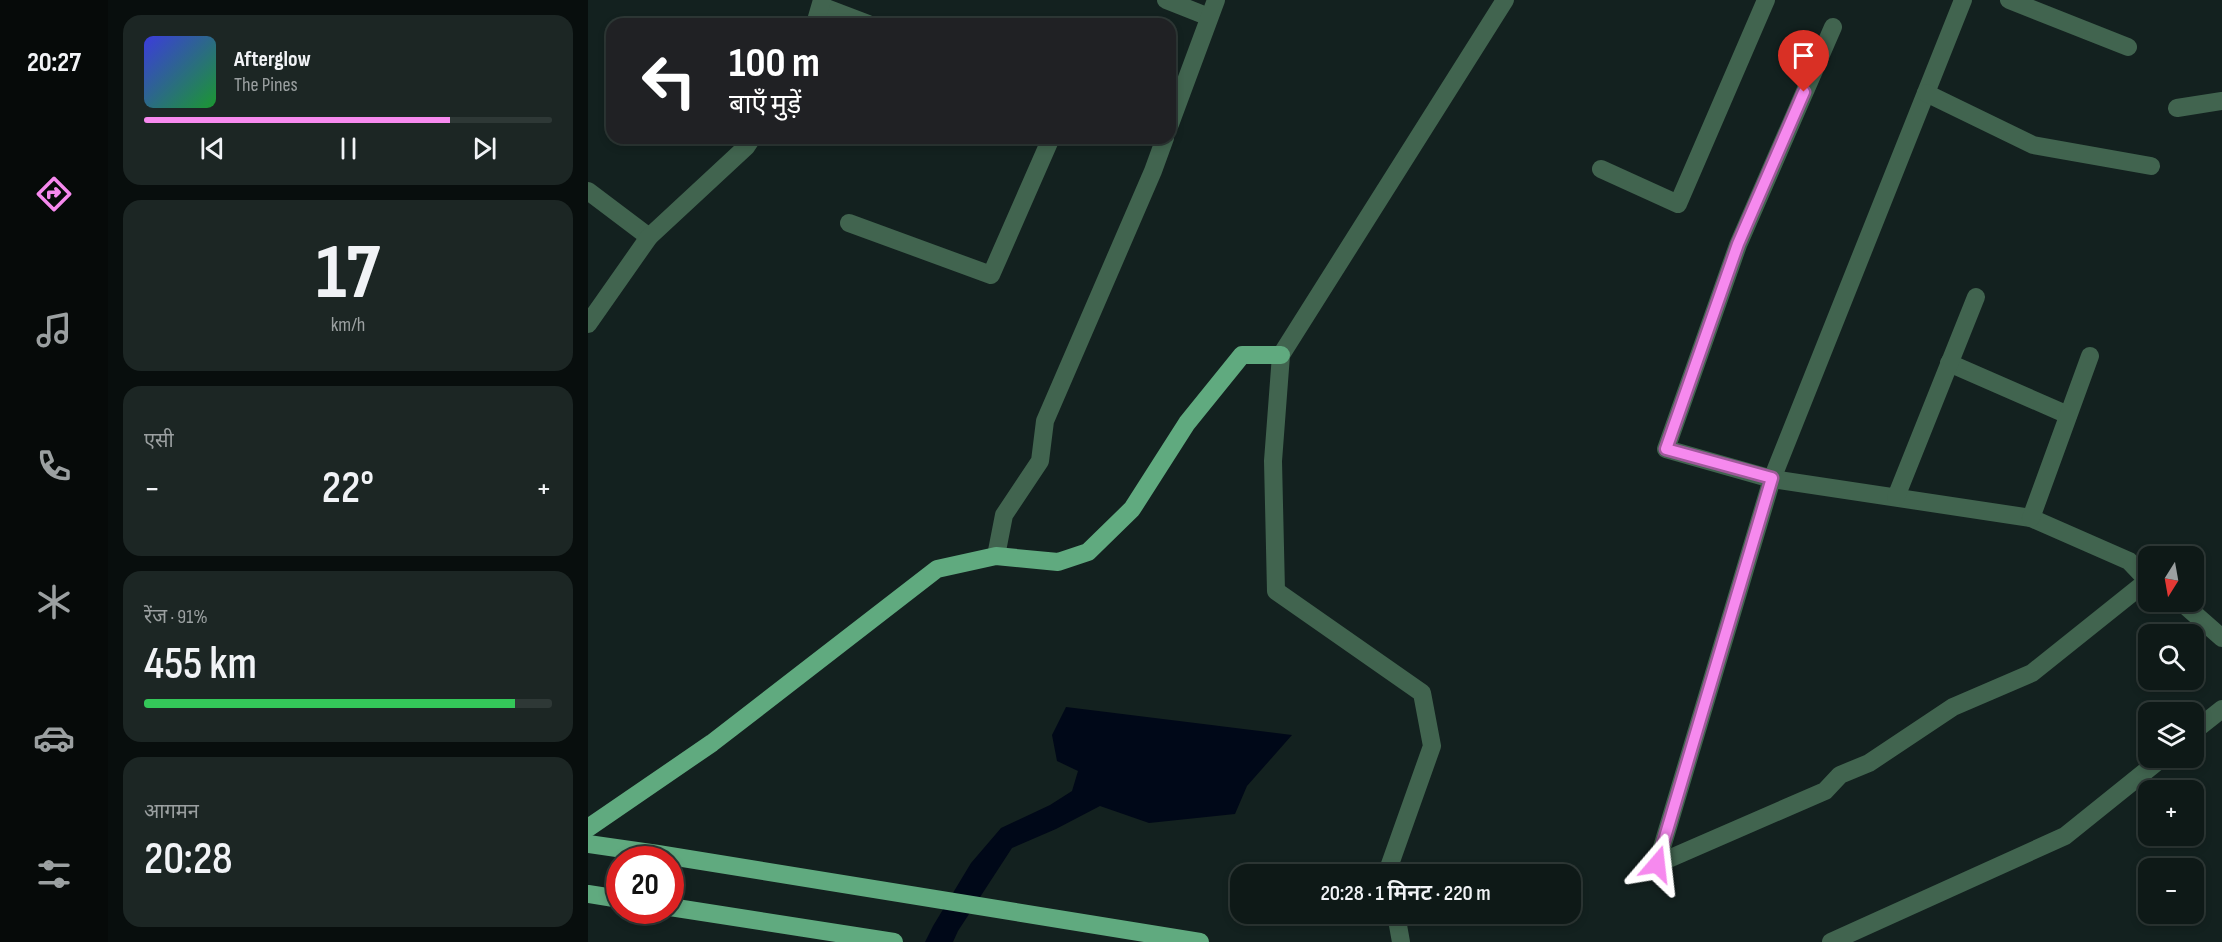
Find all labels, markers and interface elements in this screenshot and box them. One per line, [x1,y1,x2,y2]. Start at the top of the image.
pin [1778,30,1829,92]
text: 100 m [729,38,820,89]
icon: arrive [1787,39,1820,72]
icon: left [630,42,708,120]
text: Afterglow [234,46,311,73]
text: 20:27 [27,47,81,79]
text: The Pines [234,73,298,97]
text: बाएँ मुड़ें [729,89,801,121]
icon: previous [196,132,229,165]
icon: pause [332,132,365,165]
icon: next [468,132,501,165]
icon: directions [33,173,75,215]
text: 17 [316,227,380,320]
icon: music [33,309,75,351]
text: km/h [331,313,365,337]
text: एसी [144,429,174,453]
icon: phone [33,445,75,487]
text: 22° [322,461,374,516]
text: − [144,469,160,509]
text: + [536,469,552,509]
north arrow [2138,546,2204,612]
map controls [2138,546,2204,924]
icon: climate [33,581,75,623]
text: रेंज · 91% [144,605,208,629]
button: search [2138,624,2204,690]
text: 455 km [144,637,257,692]
button: layers [2138,702,2204,768]
icon: car [33,717,75,759]
button: + [2138,780,2204,846]
text: आगमन [144,800,199,824]
text: 20:28 [144,832,233,887]
position arrow [1625,832,1689,896]
speed limit sign: 20 [606,846,684,924]
icon: filters [33,853,75,895]
button: − [2138,858,2204,924]
text: 20:28 · 1 मिनट · 220 m [1320,880,1491,907]

